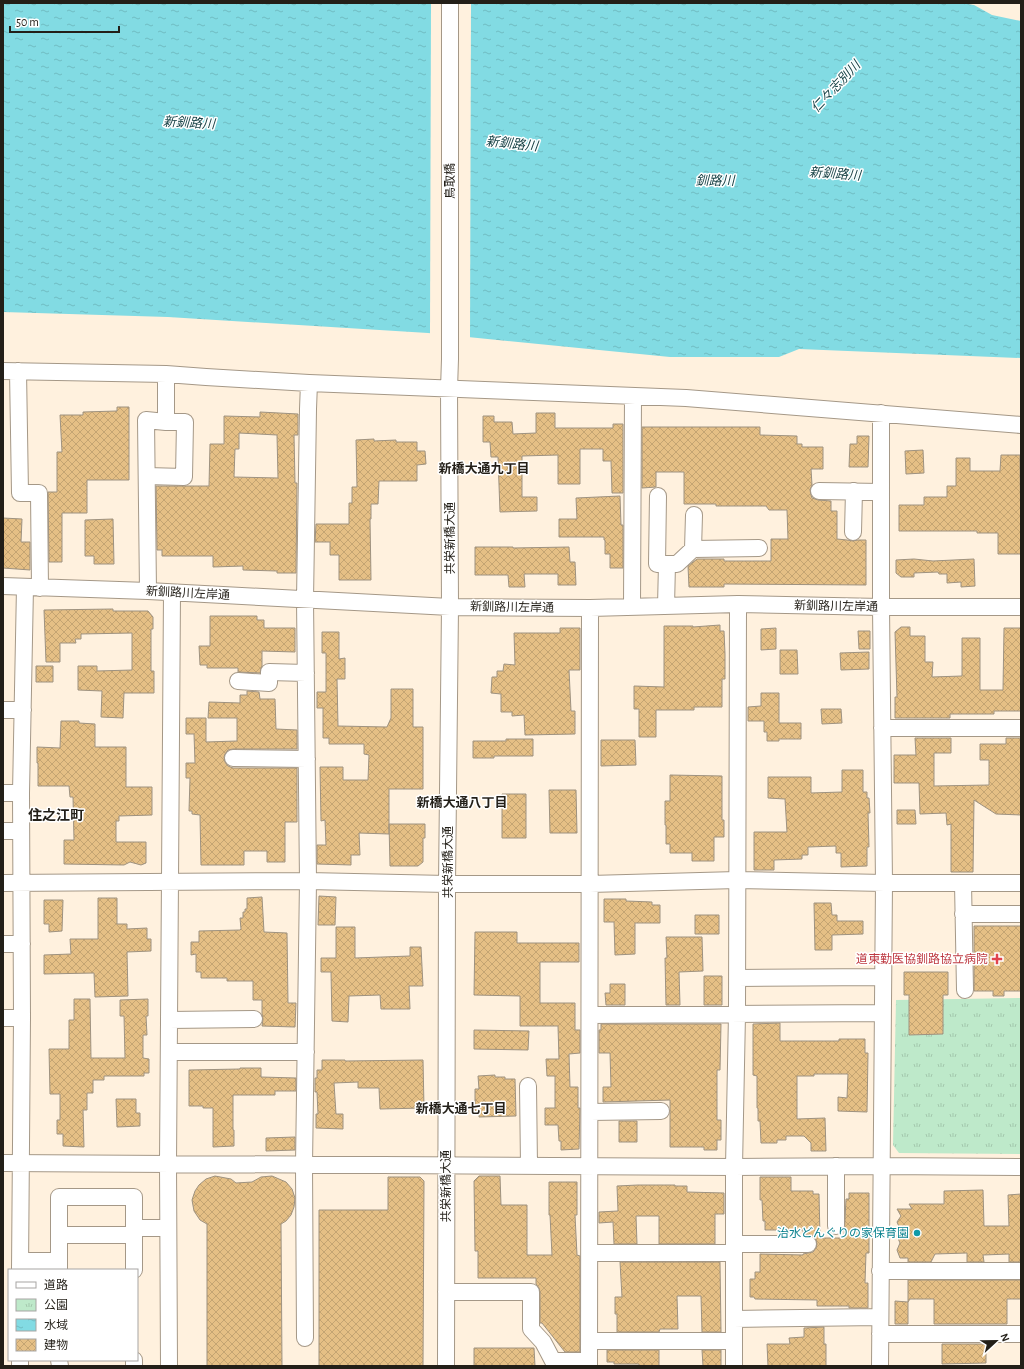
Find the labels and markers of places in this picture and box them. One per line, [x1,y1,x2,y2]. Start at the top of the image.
place label: 道東勤医協釧路協立病院 [856,952,988,965]
marker: 道東勤医協釧路協立病院 [991,953,1003,965]
place label: 治水どんぐりの家保育園 [777,1226,909,1239]
marker: 治水どんぐりの家保育園 [912,1228,922,1238]

